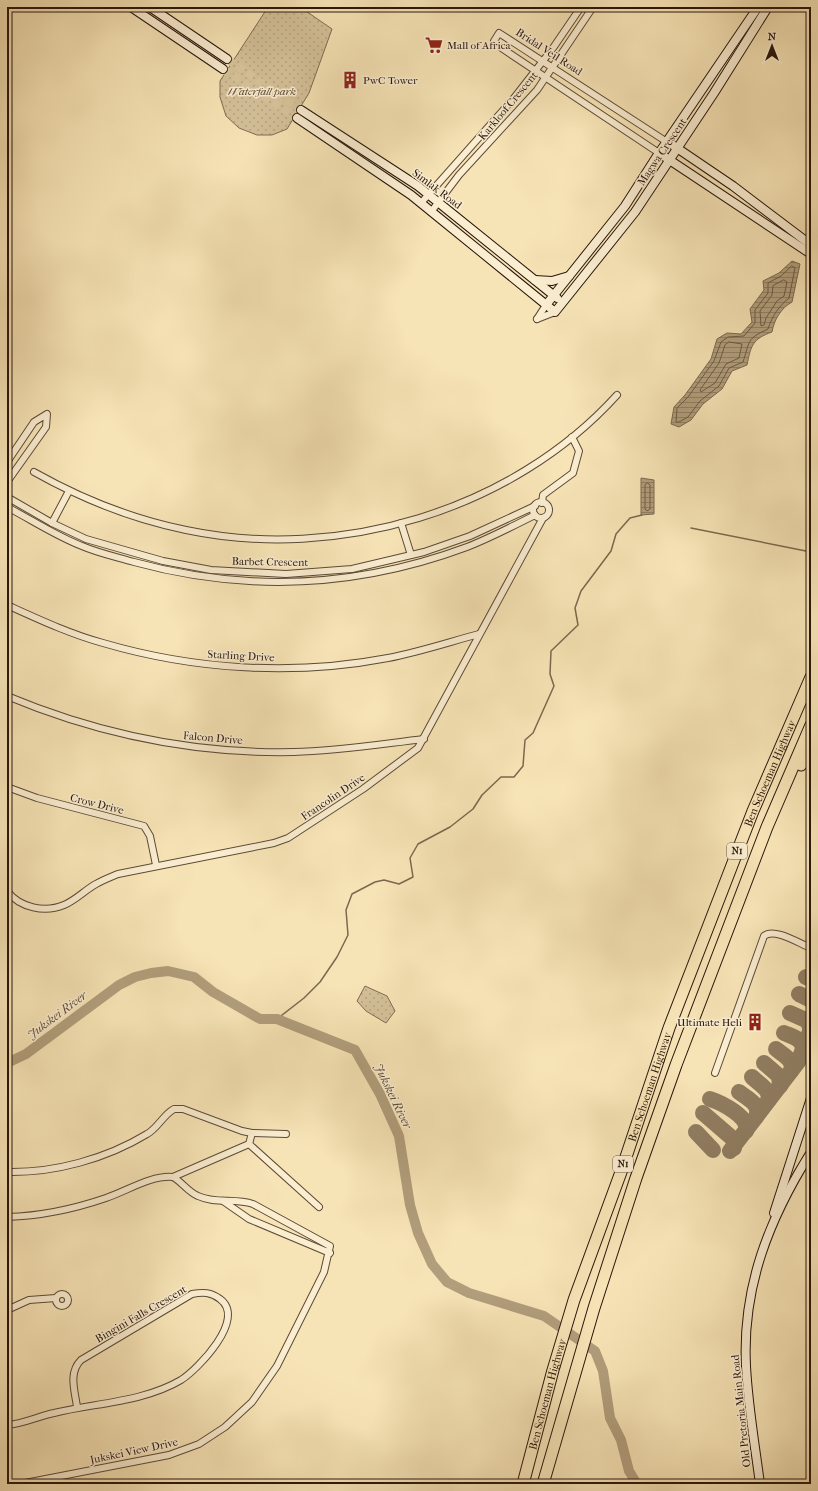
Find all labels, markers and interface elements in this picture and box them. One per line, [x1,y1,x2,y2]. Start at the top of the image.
street label: Bridal Veil Road [513,26,586,79]
north arrow [752,26,792,66]
text: N [768,30,777,43]
supermarket icon: Mall of Africa [424,35,444,55]
place label: Mall of Africa [447,39,512,52]
street label: Karkloof Crescent [476,69,540,143]
building icon: PwC Tower [340,70,360,90]
place label: PwC Tower [363,74,418,87]
park label: Waterfall park [228,85,296,98]
street label: Magwa Crescent [635,116,689,188]
street label: Simlak Road [410,166,465,212]
street label: Barbet Crescent [232,555,308,569]
street label: Starling Drive [207,648,275,664]
street label: Ben Schoeman Highway [741,717,799,828]
street label: Falcon Drive [183,729,244,747]
street label: Francolin Drive [299,771,368,823]
street label: Crow Drive [69,791,126,817]
road number: N1 [727,843,747,859]
water label: Jukskei River [25,987,91,1042]
building icon: Ultimate Heli [745,1012,765,1032]
place label: Ultimate Heli [677,1016,743,1029]
street label: Ben Schoeman Highway [625,1029,674,1143]
water label: Jukskei River [371,1061,415,1132]
road number: N1 [613,1156,633,1172]
street label: Bingini Falls Crescent [93,1282,189,1345]
street label: Ben Schoeman Highway [526,1336,569,1451]
street label: Old Pretoria Main Road [729,1353,753,1468]
street label: Jukskei View Drive [88,1435,180,1467]

